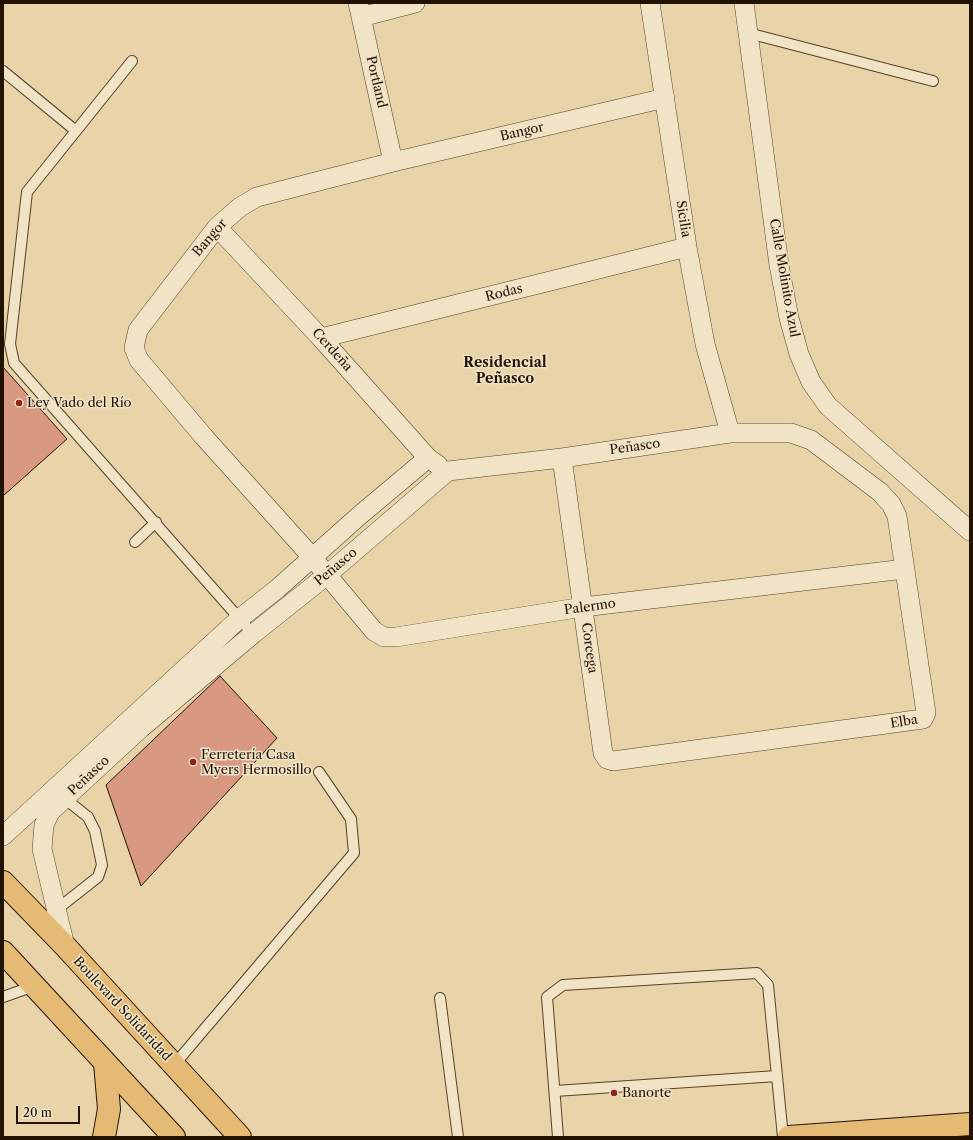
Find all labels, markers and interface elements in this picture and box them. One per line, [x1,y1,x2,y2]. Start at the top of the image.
street label: Portland [362,54,390,110]
street label: Bangor [499,119,545,145]
street label: Sicilia [672,199,694,239]
street label: Bangor [190,216,230,260]
street label: Calle Molinito Azul [766,217,802,339]
street label: Rodas [484,281,524,305]
street label: Cerdeña [309,325,355,375]
district label: Residencial Peñasco [463,355,547,388]
place label: Ley Vado del Río [27,395,132,411]
marker: Ley Vado del Río [14,398,24,408]
street label: Peñasco [609,436,661,458]
street label: Peñasco [312,545,360,589]
street label: Palermo [563,596,617,618]
street label: Corcega [578,622,600,674]
street label: Elba [889,712,919,732]
place label: Ferretería Casa Myers Hermosillo [201,747,312,778]
street label: Peñasco [65,753,113,799]
marker: Ferretería Casa Myers Hermosillo [188,757,198,767]
street label: Boulevard Solidaridad [70,954,174,1064]
place label: Banorte [622,1085,671,1101]
marker: Banorte [609,1088,619,1098]
scale bar [18,1098,82,1124]
text: 20 m [23,1105,52,1120]

